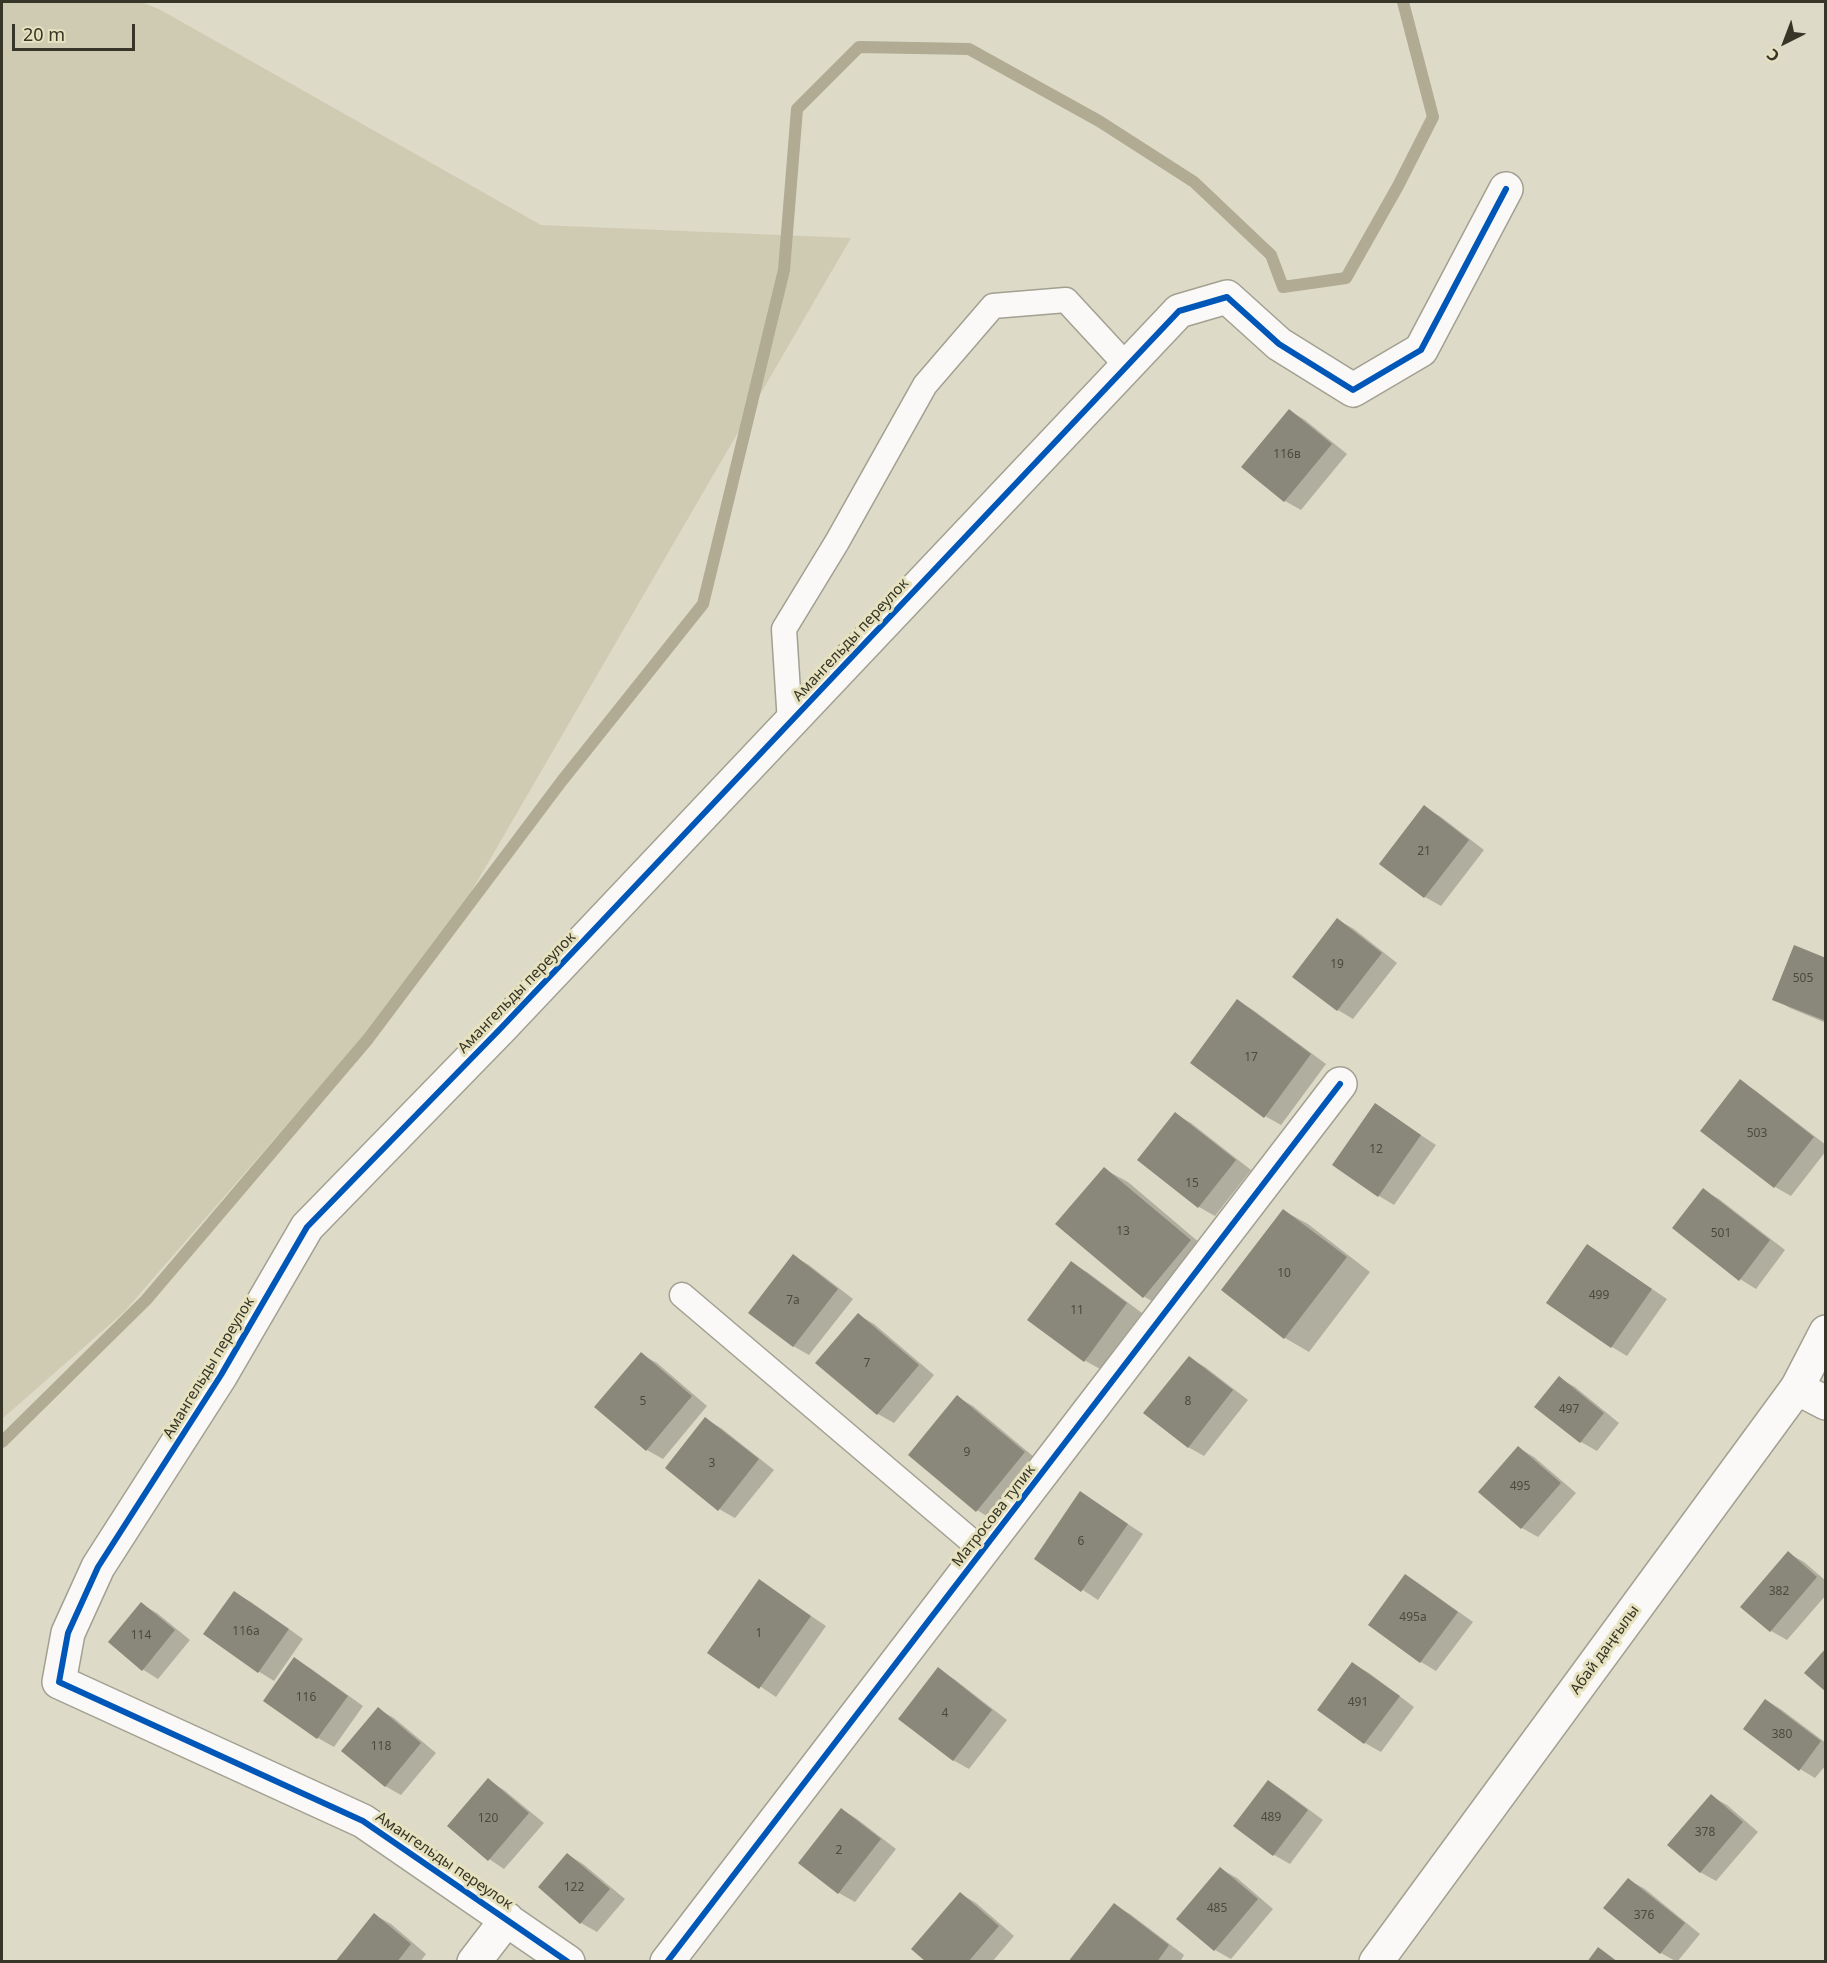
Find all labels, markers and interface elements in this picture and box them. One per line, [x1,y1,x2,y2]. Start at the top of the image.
scale bar [15,12,138,50]
north arrow [1755,12,1815,72]
text: 20 m [23,22,65,46]
text: С [1762,44,1784,67]
house number: 116в [1273,448,1301,462]
street label: Амангельды переулок [789,575,913,705]
house number: 21 [1417,845,1431,859]
street label: Амангельды переулок [454,929,580,1057]
house number: 19 [1330,958,1344,972]
house number: 505 [1793,972,1813,986]
house number: 17 [1244,1051,1258,1065]
house number: 503 [1747,1127,1767,1141]
house number: 12 [1369,1143,1383,1157]
house number: 15 [1185,1177,1199,1191]
house number: 13 [1116,1225,1130,1239]
house number: 501 [1711,1227,1731,1241]
house number: 10 [1277,1267,1291,1281]
house number: 499 [1589,1289,1609,1303]
street label: Амангельды переулок [160,1294,258,1442]
house number: 7а [786,1294,800,1308]
house number: 11 [1070,1304,1084,1318]
house number: 7 [864,1357,870,1371]
house number: 5 [640,1395,646,1409]
house number: 8 [1185,1395,1191,1409]
house number: 497 [1559,1403,1579,1417]
house number: 9 [964,1446,970,1460]
house number: 3 [709,1457,715,1471]
street label: Матросова тупик [949,1461,1039,1571]
house number: 495 [1510,1480,1530,1494]
house number: 6 [1078,1535,1084,1549]
house number: 382 [1769,1585,1789,1599]
street label: Абай даңғылы [1567,1602,1643,1698]
house number: 495а [1399,1611,1427,1625]
house number: 116а [232,1625,260,1639]
house number: 1 [756,1627,762,1641]
house number: 114 [131,1629,151,1643]
house number: 116 [296,1691,316,1705]
house number: 491 [1348,1696,1368,1710]
house number: 4 [942,1707,948,1721]
house number: 380 [1772,1728,1792,1742]
house number: 118 [371,1740,391,1754]
street label: Амангельды переулок [372,1808,516,1914]
house number: 489 [1261,1811,1281,1825]
house number: 120 [478,1812,498,1826]
house number: 378 [1695,1826,1715,1840]
house number: 2 [836,1844,842,1858]
house number: 122 [564,1881,584,1895]
house number: 485 [1207,1902,1227,1916]
house number: 376 [1634,1909,1654,1923]

